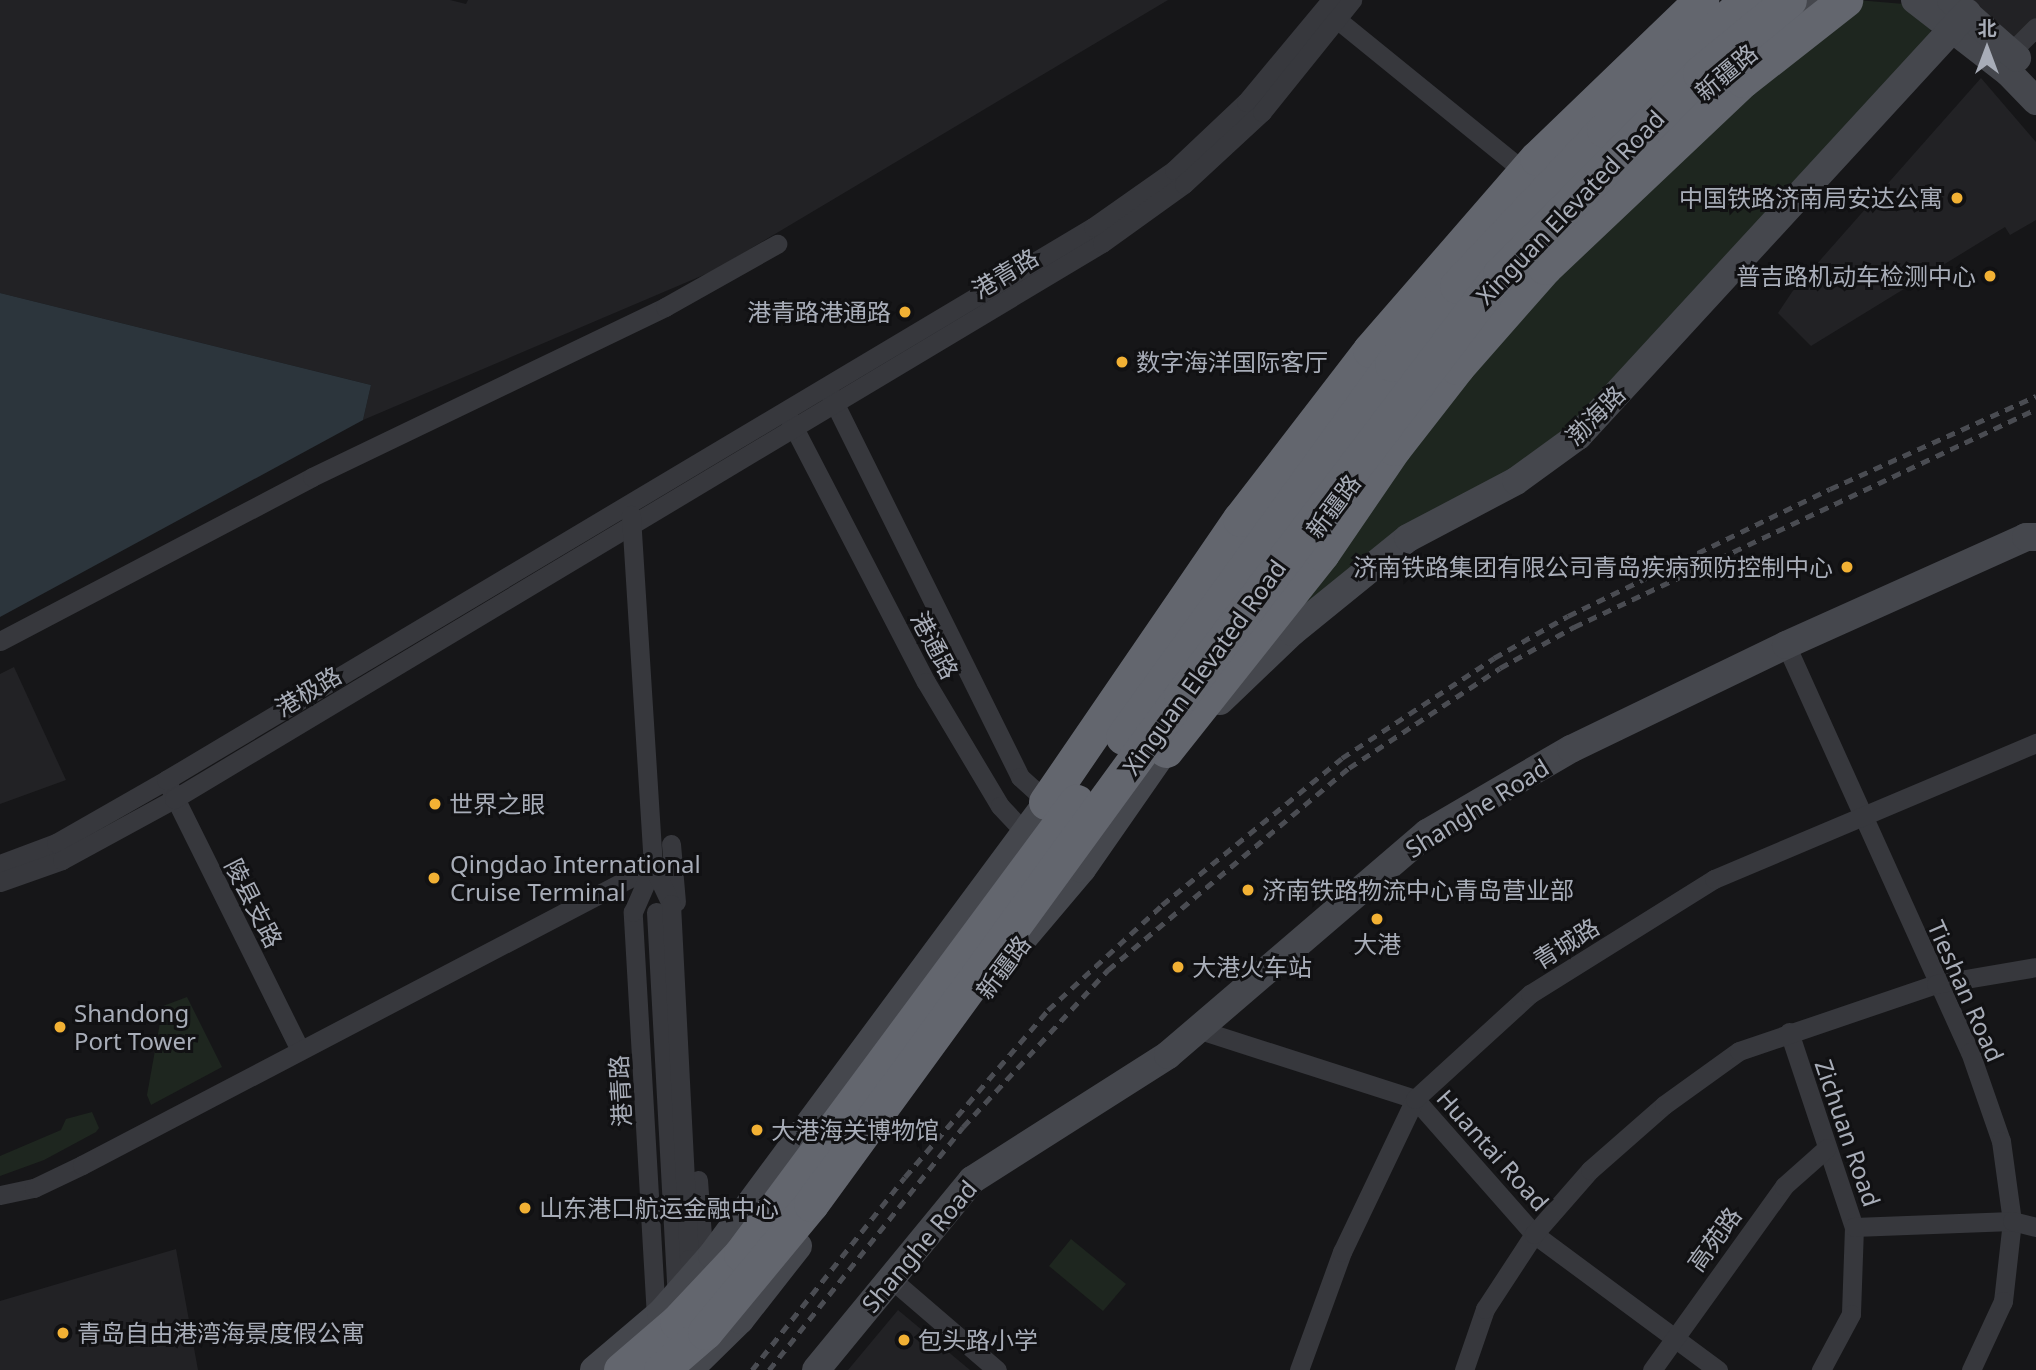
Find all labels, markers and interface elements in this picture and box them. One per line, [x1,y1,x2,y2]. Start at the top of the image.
north arrow [1952,14,2022,84]
text: 北 [1977,15,1997,41]
street label: 新疆路 [1689,38,1763,106]
street label: Xinguan Elevated Road [1470,104,1670,310]
place label: 中国铁路济南局安达公寓 [1679,184,1943,212]
marker: 中国铁路济南局安达公寓 [1949,190,1965,206]
street label: 港青路 [967,242,1043,304]
place label: 普吉路机动车检测中心 [1736,262,1976,290]
marker: 普吉路机动车检测中心 [1982,268,1998,284]
place label: 港青路港通路 [747,298,891,326]
marker: 港青路港通路 [897,304,913,320]
place label: 数字海洋国际客厅 [1136,348,1328,376]
marker: 数字海洋国际客厅 [1114,354,1130,370]
street label: 渤海路 [1559,379,1631,451]
street label: 新疆路 [1300,469,1366,543]
place label: 济南铁路集团有限公司青岛疾病预防控制中心 [1353,553,1833,581]
street label: Xinguan Elevated Road [1116,554,1292,780]
marker: 济南铁路集团有限公司青岛疾病预防控制中心 [1839,559,1855,575]
street label: 港通路 [905,606,965,684]
street label: 港极路 [270,660,346,722]
street label: Shanghe Road [1400,753,1554,863]
place label: 世界之眼 [449,790,545,818]
marker: 世界之眼 [427,796,443,812]
place label: Qingdao International Cruise Terminal [450,850,701,906]
street label: 陵县支路 [219,854,289,952]
marker: Qingdao International Cruise Terminal [424,868,444,888]
place label: 济南铁路物流中心青岛营业部 [1262,876,1574,904]
marker: 济南铁路物流中心青岛营业部 [1240,882,1256,898]
marker: 大港 [1369,911,1385,927]
street label: 青城路 [1528,912,1604,974]
street label: Tieshan Road [1922,916,2010,1066]
street label: 新疆路 [970,930,1036,1004]
place label: 大港 [1353,930,1401,958]
place label: 大港火车站 [1192,953,1312,981]
marker: 大港火车站 [1170,959,1186,975]
place label: Shandong Port Tower [74,999,196,1055]
marker: Shandong Port Tower [52,1019,68,1035]
street label: 港青路 [604,1054,636,1128]
street label: Zichuan Road [1809,1056,1887,1210]
street label: Huantai Road [1431,1083,1555,1217]
place label: 大港海关博物馆 [771,1116,939,1144]
marker: 大港海关博物馆 [749,1122,765,1138]
street label: Shanghe Road [855,1174,983,1318]
place label: 山东港口航运金融中心 [539,1194,779,1222]
marker: 山东港口航运金融中心 [517,1200,533,1216]
street label: 高苑路 [1681,1201,1747,1277]
place label: 青岛自由港湾海景度假公寓 [77,1319,365,1347]
marker: 青岛自由港湾海景度假公寓 [55,1325,71,1341]
place label: 包头路小学 [918,1326,1038,1354]
marker: 包头路小学 [896,1332,912,1348]

